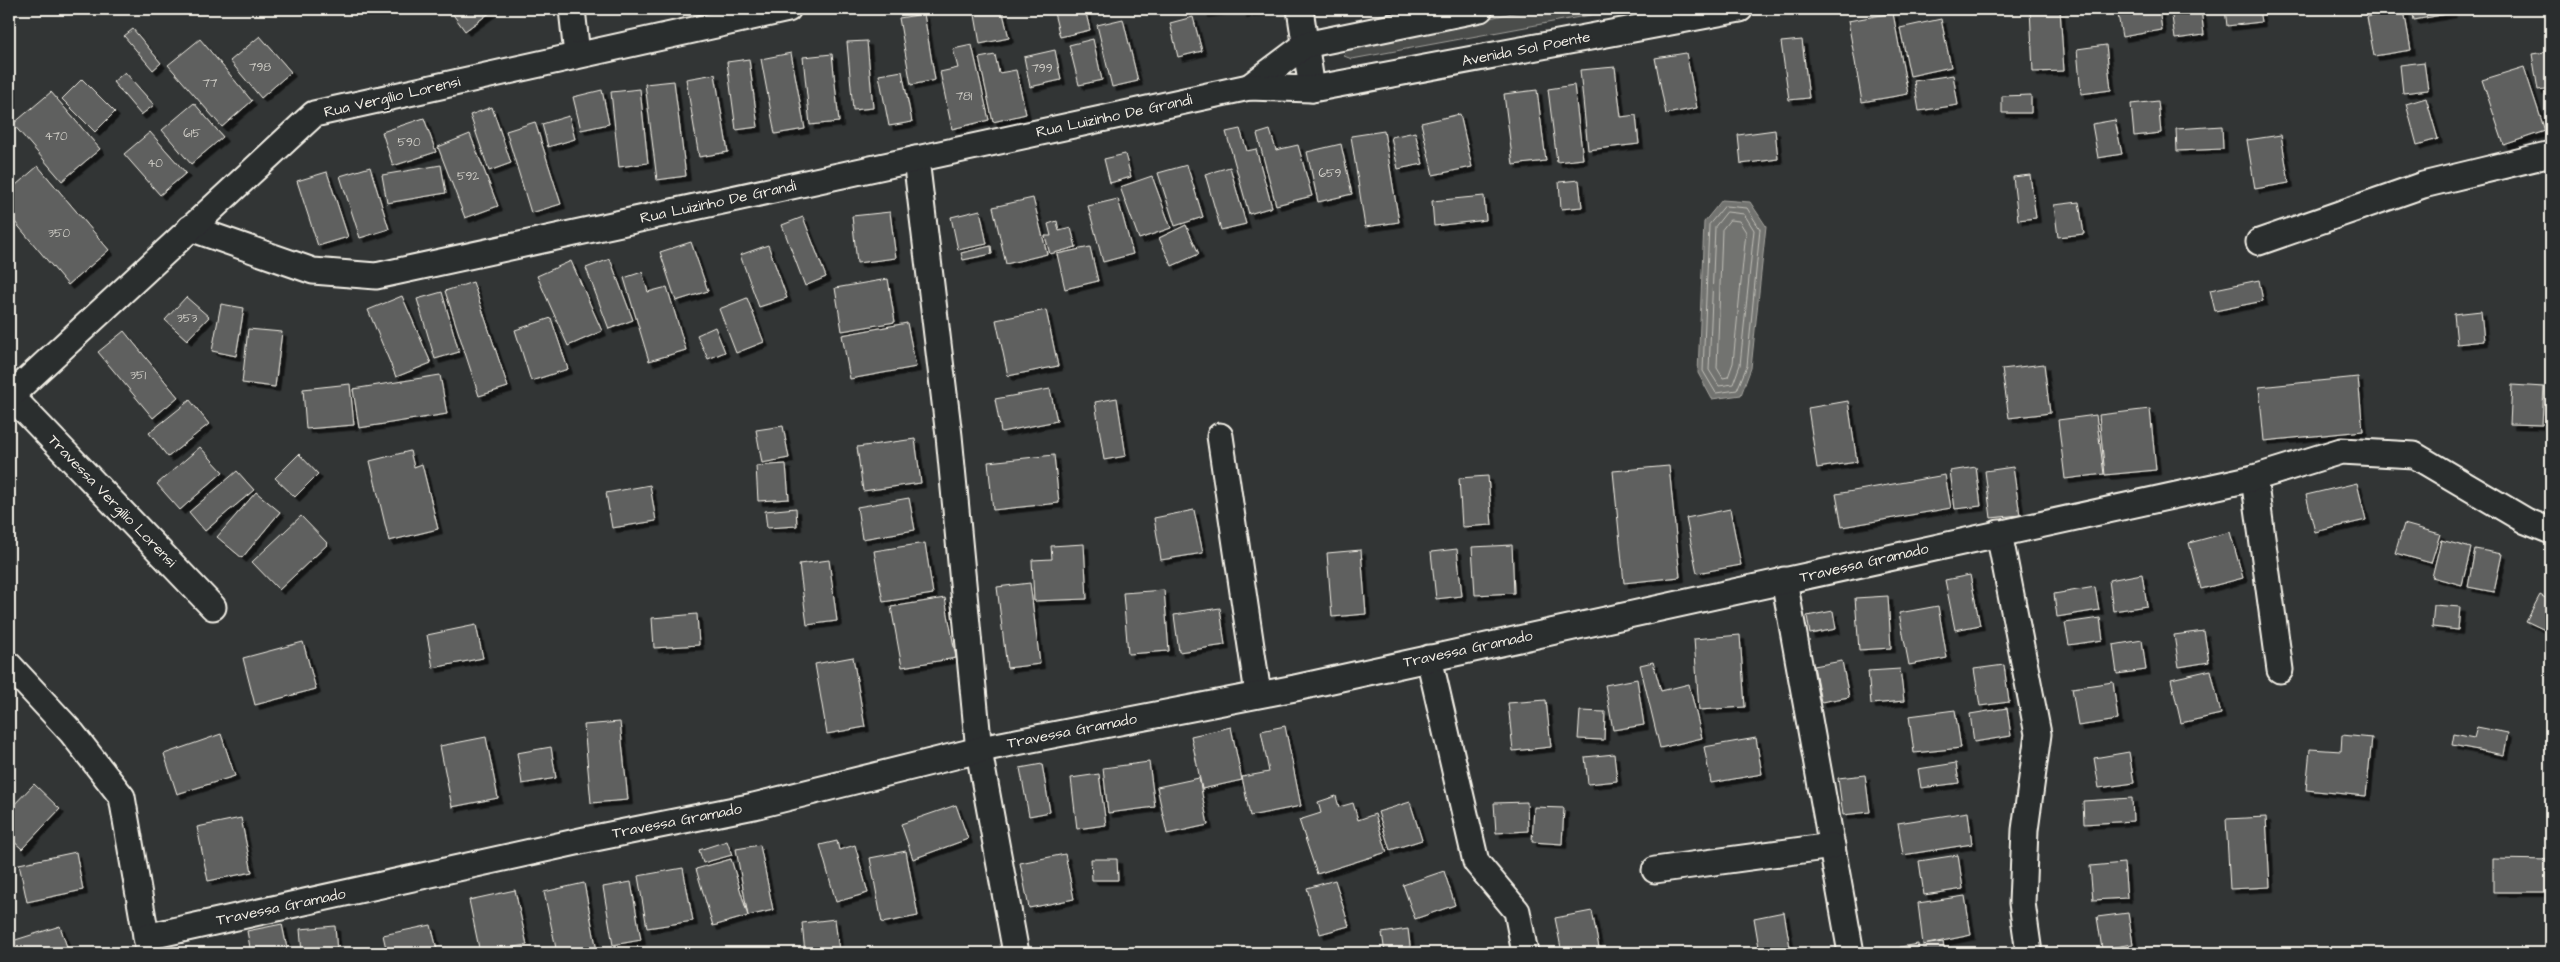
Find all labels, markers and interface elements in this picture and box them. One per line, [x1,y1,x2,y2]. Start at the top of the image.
street label: Avenida Sol Poente [1460,26,1592,72]
house number: 798 [249,59,271,76]
house number: 799 [1031,60,1053,77]
street label: Rua Vergílio Lorensi [322,71,463,124]
house number: 77 [203,75,218,92]
house number: 781 [956,88,973,105]
street label: Rua Luizinho De Grandi [1034,89,1195,143]
house number: 615 [183,125,201,142]
house number: 470 [44,128,68,145]
house number: 590 [398,134,421,151]
house number: 40 [147,155,163,172]
house number: 659 [1319,165,1342,182]
house number: 592 [457,168,479,185]
street label: Rua Luizinho De Grandi [638,175,799,229]
house number: 350 [48,225,71,242]
house number: 353 [177,310,197,327]
house number: 351 [130,367,147,384]
street label: Travessa Vergílio Lorensi [42,430,182,573]
street label: Travessa Gramado [1798,538,1931,588]
street label: Travessa Gramado [1401,625,1535,673]
street label: Travessa Gramado [1005,708,1139,754]
street label: Travessa Gramado [610,798,744,844]
street label: Travessa Gramado [214,883,348,931]

